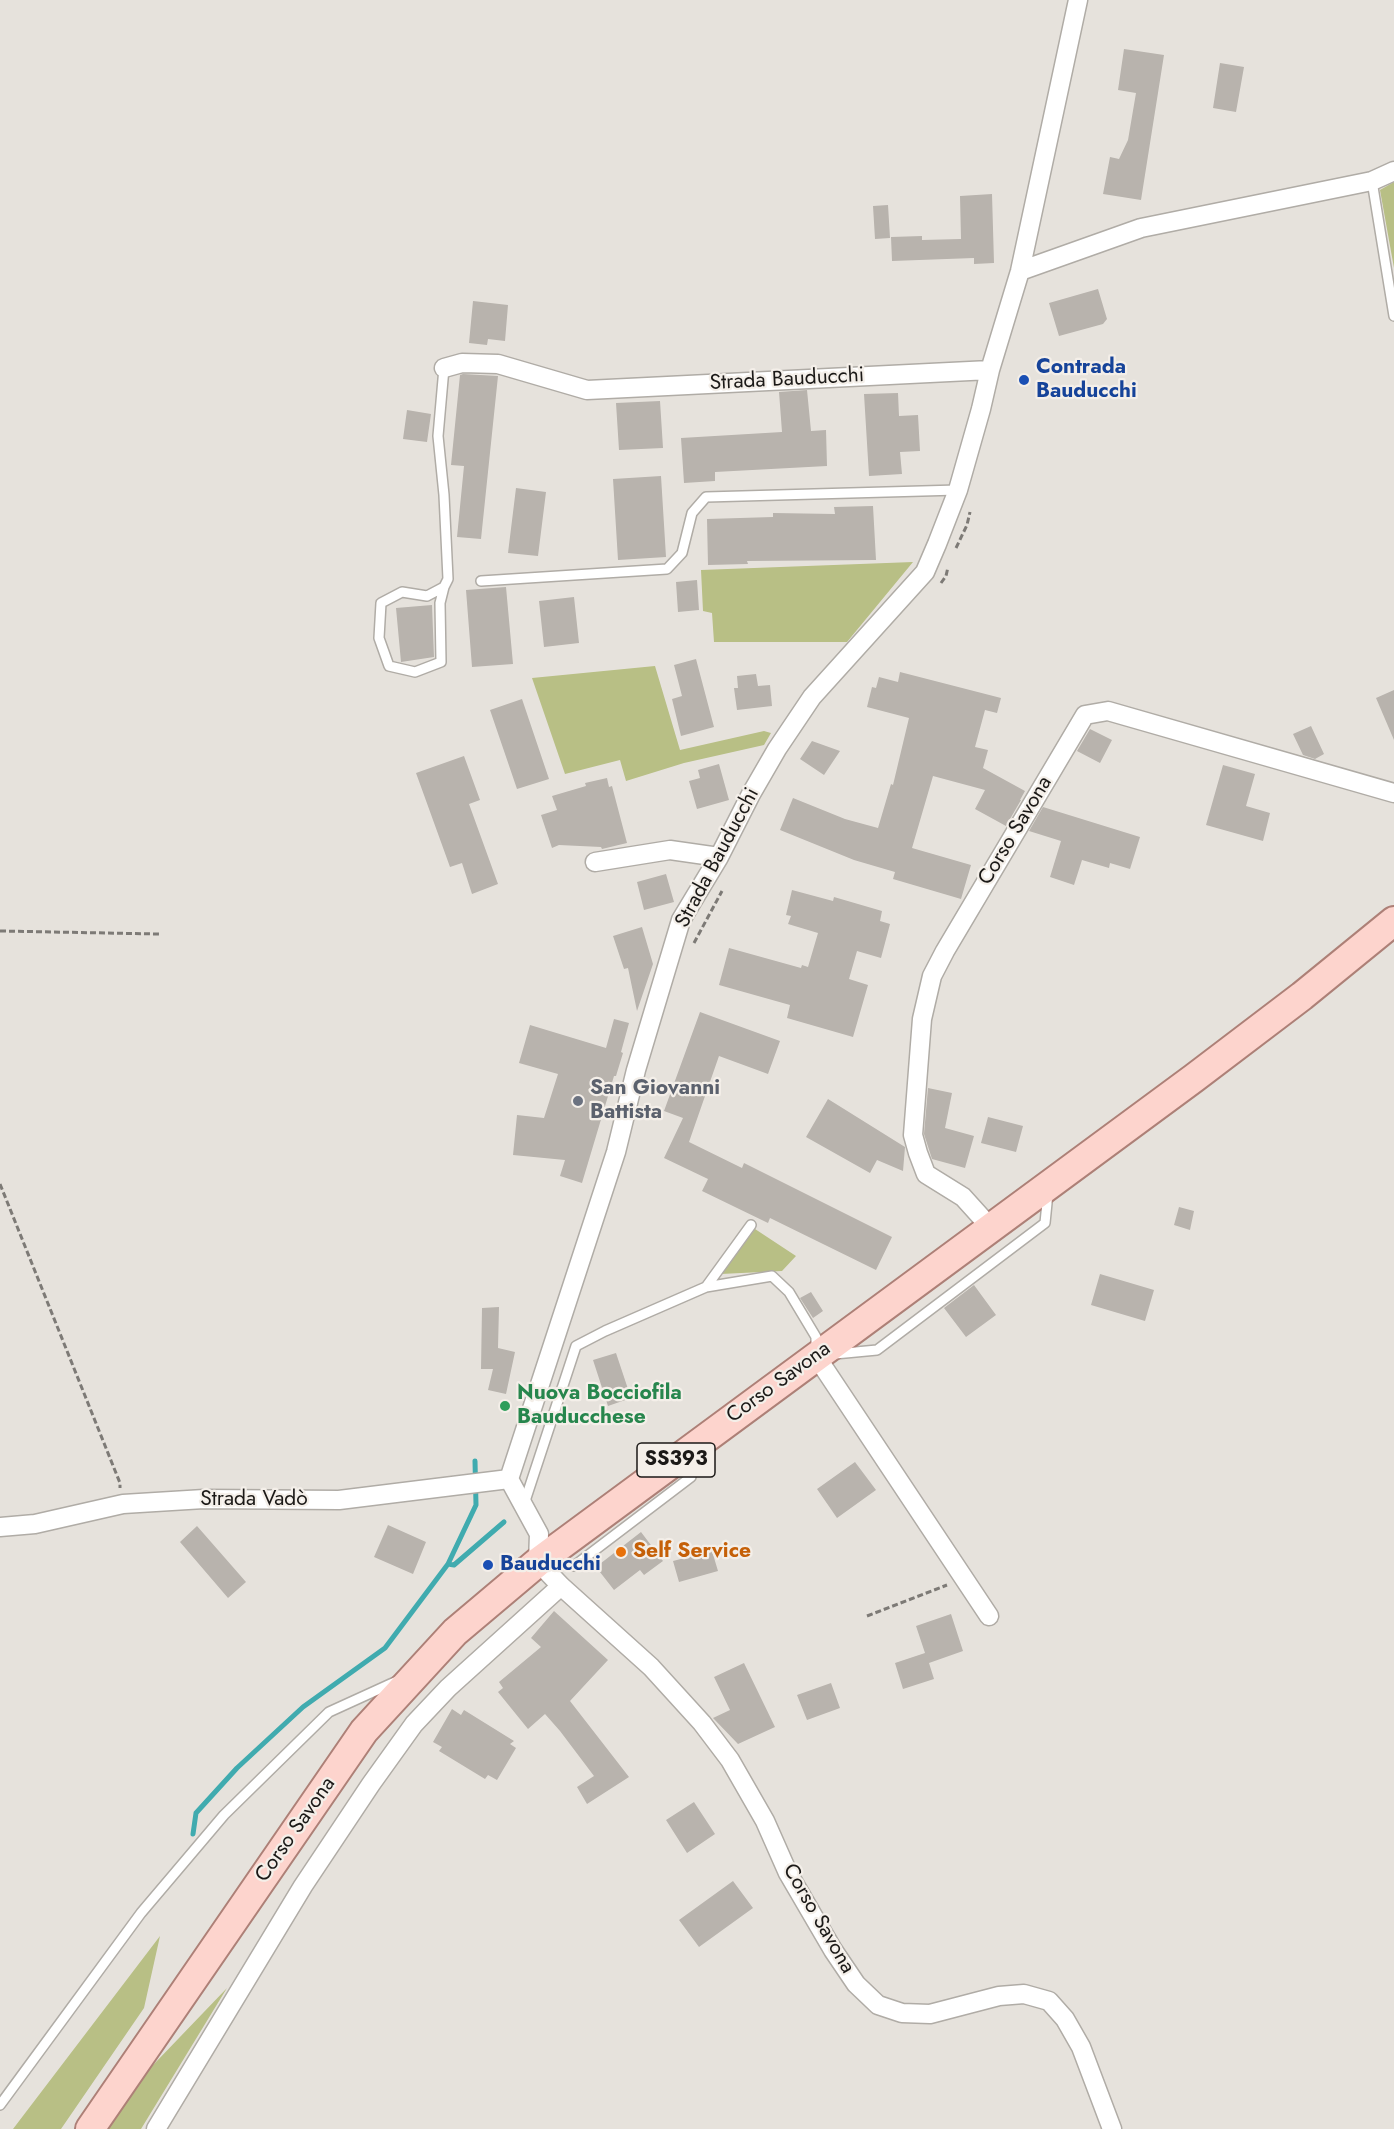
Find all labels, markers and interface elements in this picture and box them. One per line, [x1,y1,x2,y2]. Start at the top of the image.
place label: Contrada Bauducchi [1036,355,1137,405]
street label: Strada Bauducchi [709,363,865,397]
marker: Contrada Bauducchi [1017,373,1031,387]
street label: Corso Savona [974,772,1058,890]
street label: Strada Bauducchi [671,784,765,932]
place label: San Giovanni Battista [590,1076,720,1126]
marker: San Giovanni Battista [571,1094,585,1108]
street label: Corso Savona [722,1337,836,1429]
place label: Nuova Bocciofila Bauducchese [517,1381,682,1431]
marker: Nuova Bocciofila Bauducchese [498,1399,512,1413]
road number: SS393 [637,1443,715,1477]
street label: Strada Vadò [200,1487,308,1513]
place label: Self Service [633,1539,751,1565]
marker: Self Service [614,1545,628,1559]
place label: Bauducchi [500,1552,601,1578]
marker: Bauducchi [481,1558,495,1572]
street label: Corso Savona [251,1773,341,1887]
street label: Corso Savona [777,1860,859,1978]

